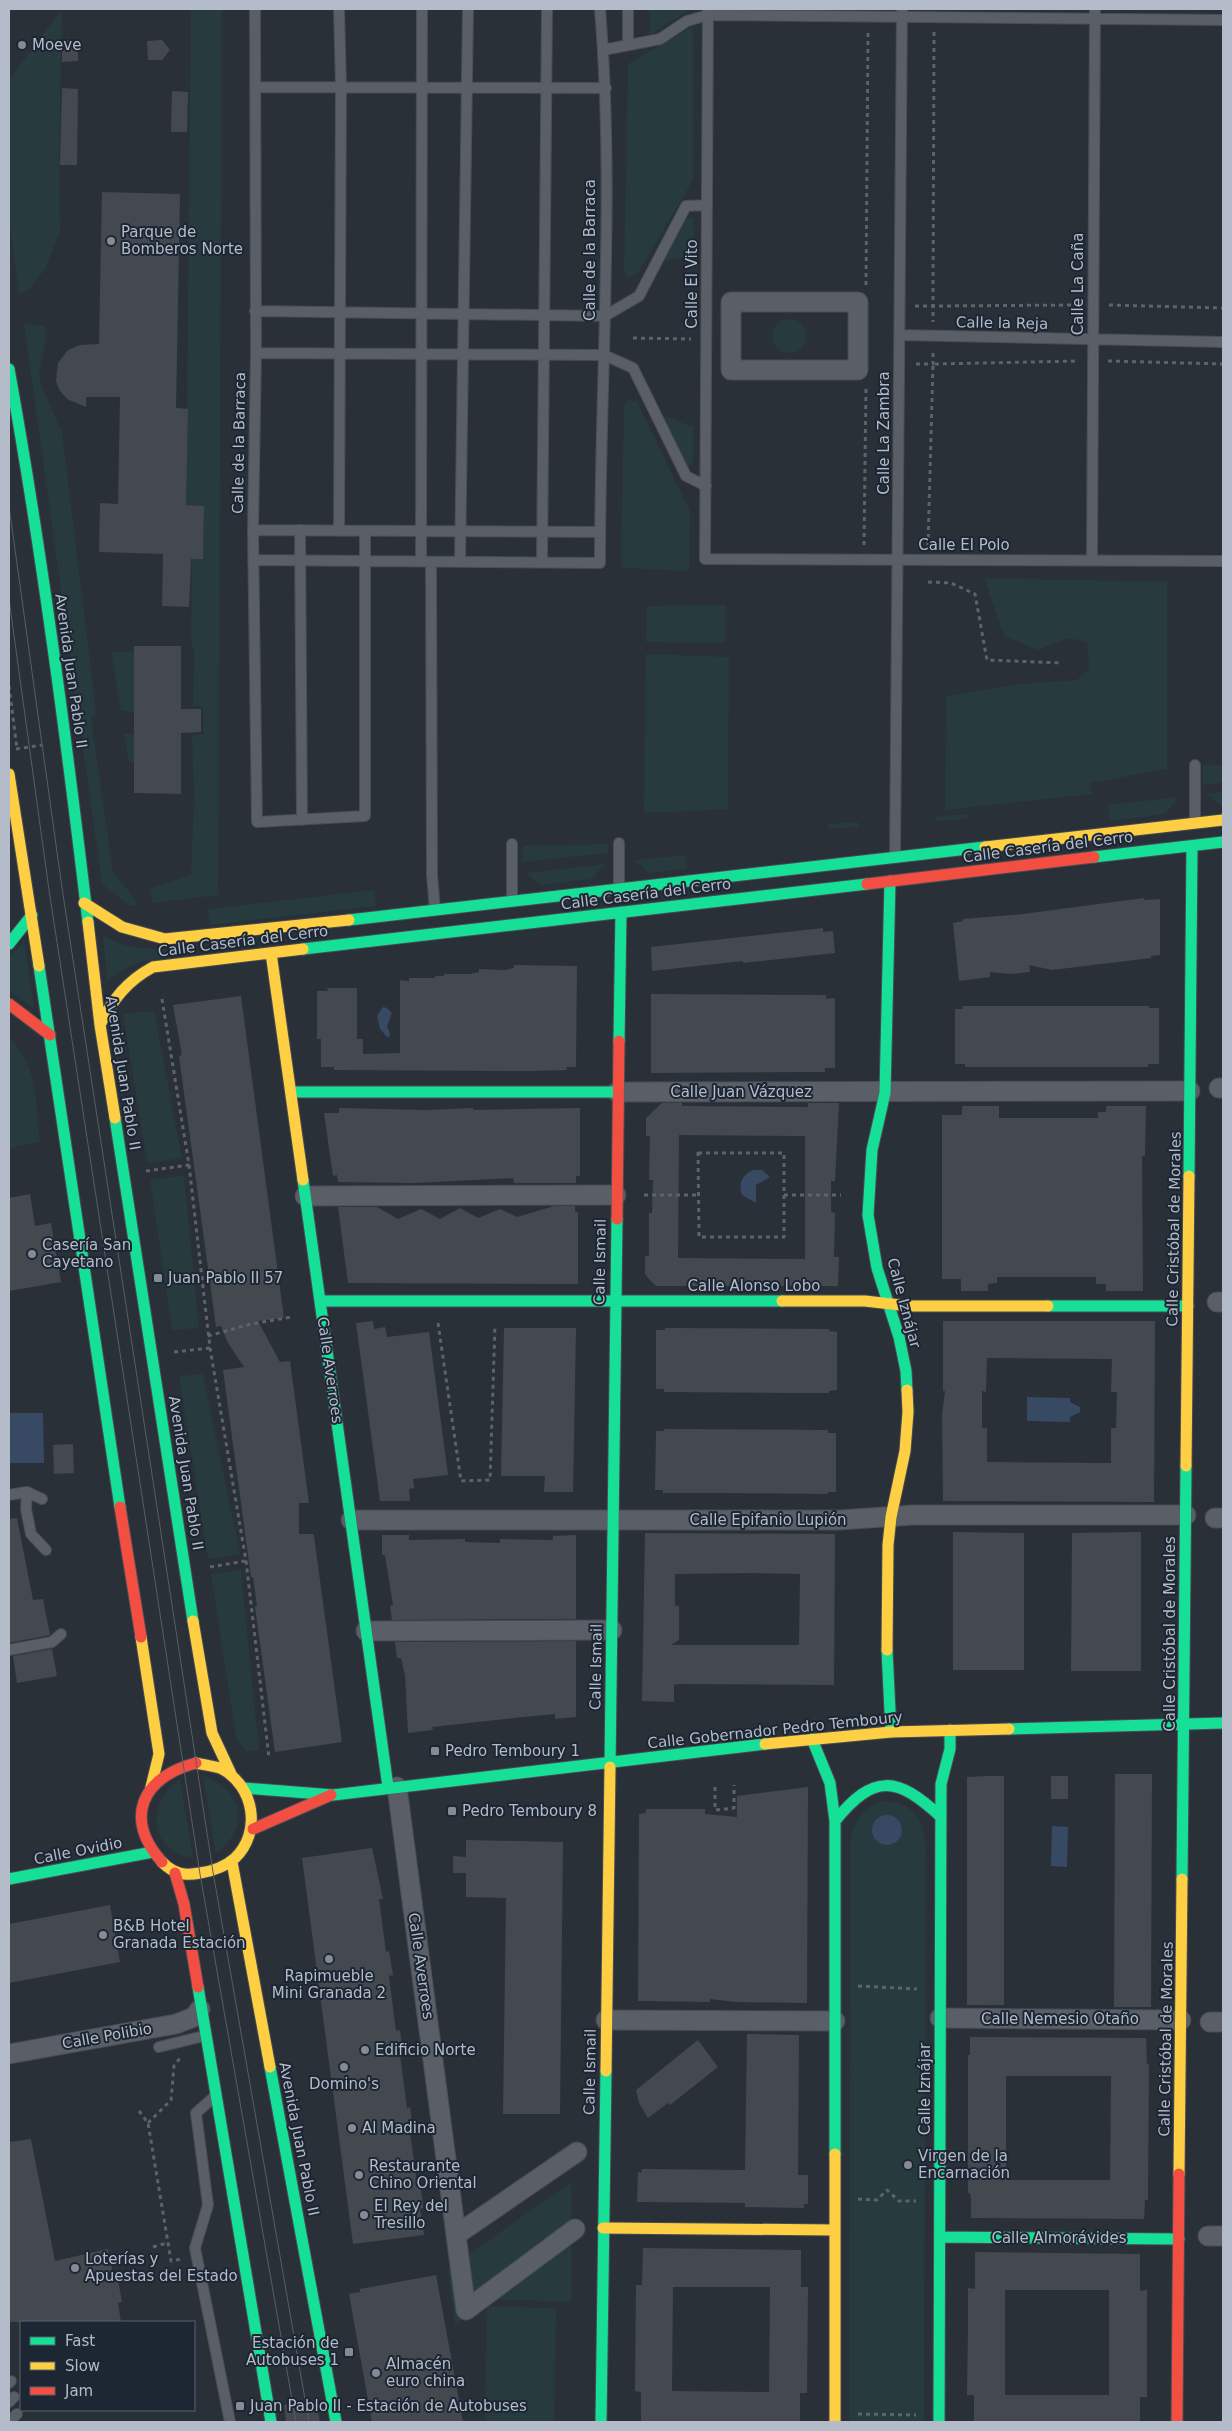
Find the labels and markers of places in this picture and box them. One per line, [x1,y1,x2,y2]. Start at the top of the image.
place label: Moeve [32,36,81,54]
marker: Moeve [16,39,28,51]
place label: Parque de Bomberos Norte [121,223,243,258]
marker: Parque de Bomberos Norte [105,235,117,247]
place label: Casería San Cayetano [42,1236,131,1271]
marker: Casería San Cayetano [26,1248,38,1260]
place label: Juan Pablo II 57 [167,1269,283,1287]
marker: Juan Pablo II 57 [152,1272,164,1284]
place label: Pedro Temboury 1 [445,1742,580,1760]
marker: Pedro Temboury 1 [429,1745,441,1757]
place label: Pedro Temboury 8 [462,1802,597,1820]
marker: Pedro Temboury 8 [446,1805,458,1817]
place label: B&B Hotel Granada Estación [113,1917,246,1952]
marker: B&B Hotel Granada Estación [97,1929,109,1941]
marker: Rapimueble Mini Granada 2 [323,1953,335,1965]
place label: Rapimueble Mini Granada 2 [272,1967,386,2002]
place label: Edificio Norte [375,2041,476,2059]
marker: Edificio Norte [359,2044,371,2056]
marker: Domino's [338,2061,350,2073]
place label: Domino's [309,2075,379,2093]
place label: Al Madina [362,2119,436,2137]
marker: Al Madina [346,2122,358,2134]
place label: Virgen de la Encarnación [918,2147,1010,2182]
place label: Restaurante Chino Oriental [369,2157,477,2192]
marker: Virgen de la Encarnación [902,2159,914,2171]
marker: Restaurante Chino Oriental [353,2169,365,2181]
place label: El Rey del Tresillo [373,2197,448,2232]
marker: El Rey del Tresillo [358,2209,370,2221]
place label: Loterías y Apuestas del Estado [85,2250,238,2285]
marker: Loterías y Apuestas del Estado [69,2262,81,2274]
place label: Estación de Autobuses 1 [246,2334,339,2369]
marker: Estación de Autobuses 1 [343,2346,355,2358]
place label: Almacén euro china [386,2355,465,2390]
marker: Almacén euro china [370,2367,382,2379]
place label: Juan Pablo II - Estación de Autobuses [249,2397,527,2415]
marker: Juan Pablo II - Estación de Autobuses [234,2400,246,2412]

